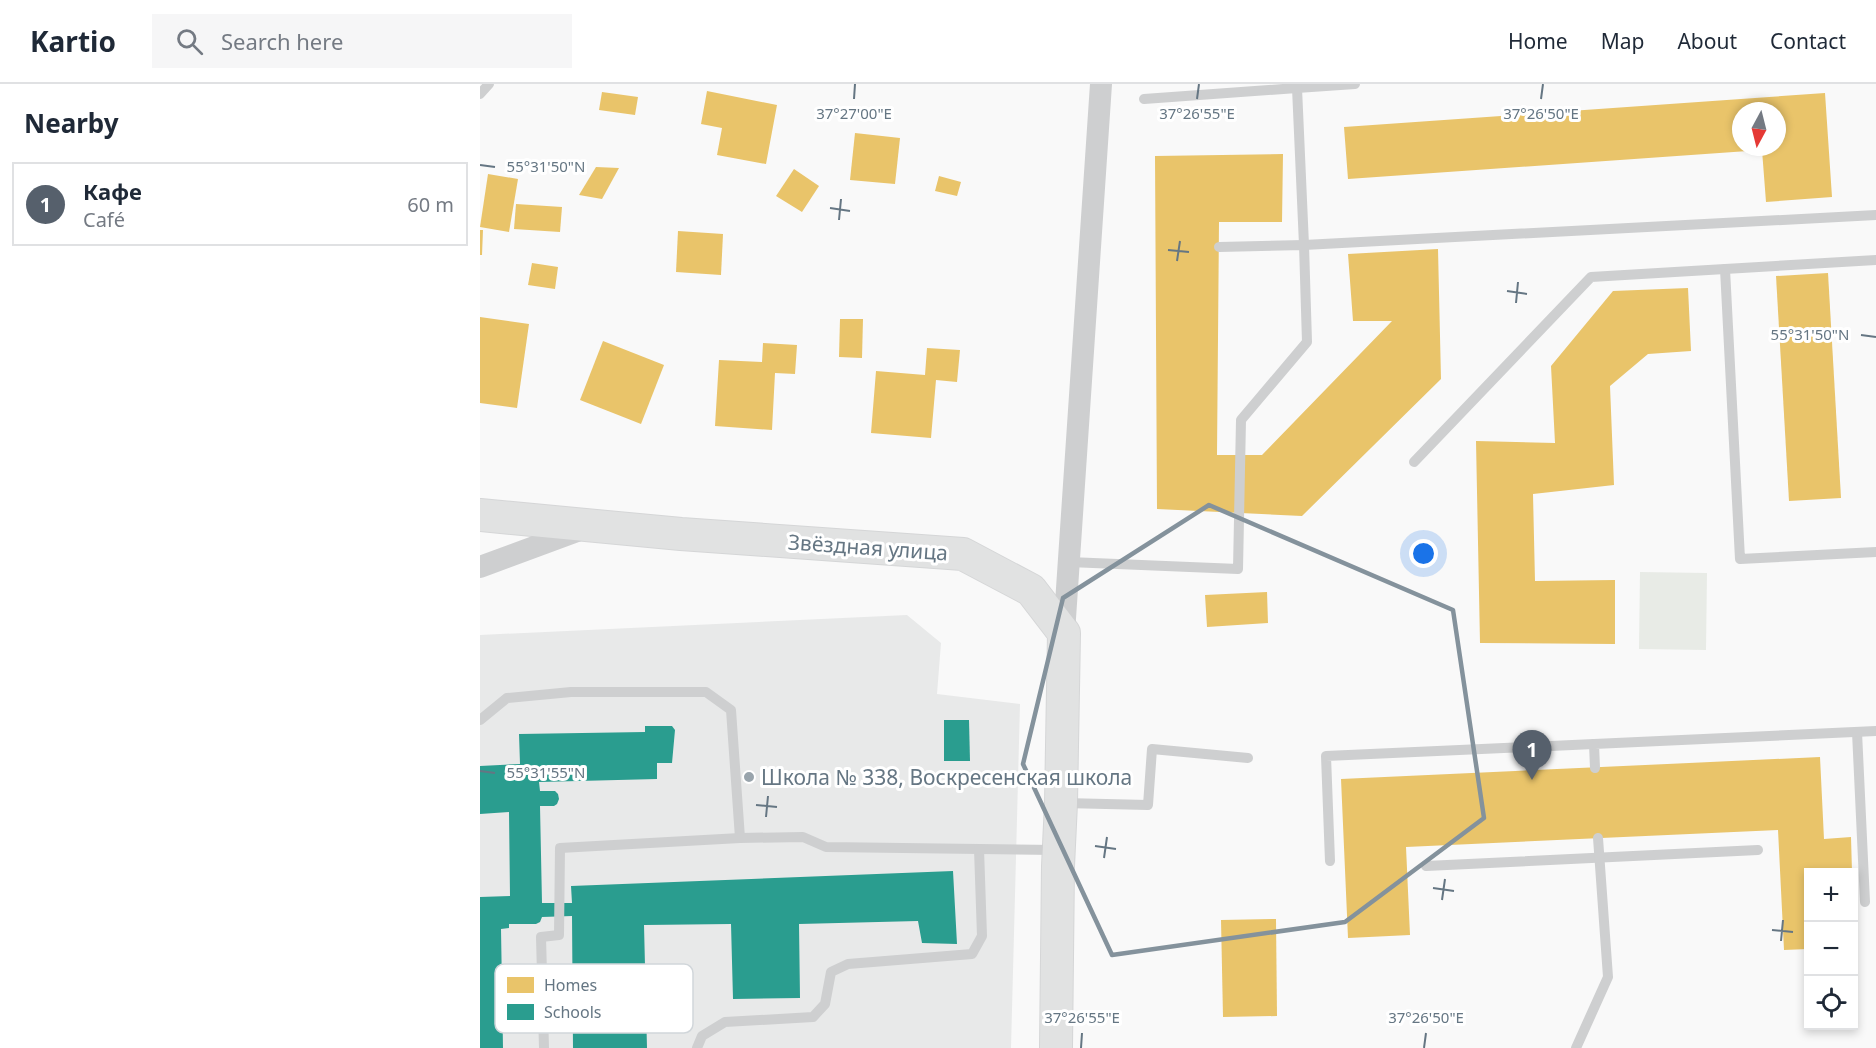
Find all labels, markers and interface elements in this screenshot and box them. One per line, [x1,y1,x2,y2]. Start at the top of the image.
search box [152,14,572,68]
text: Kartio [30,22,116,60]
icon: search [173,25,206,58]
text: Search here [221,26,343,56]
text: Home [1508,27,1568,55]
text: Map [1601,27,1644,55]
text: About [1677,27,1737,55]
text: Contact [1770,27,1846,55]
north arrow [1732,102,1786,156]
text: 37°27'00"E [816,103,892,123]
text: 37°26'55"E [1159,103,1235,123]
text: 37°26'50"E [1503,103,1579,123]
text: Nearby [24,105,119,141]
text: 55°31'50"N [507,156,585,176]
text: Кафе [83,176,142,206]
text: 1 [40,191,51,218]
text: 60 m [407,191,454,218]
text: Café [83,206,125,233]
text: 55°31'50"N [1771,324,1849,344]
street label: Звёздная улица [787,527,949,567]
your location [1409,539,1438,568]
pin: 1 [1512,730,1552,780]
text: 55°31'55"N [507,762,585,782]
place label: Школа № 338, Воскресенская школа [761,763,1132,791]
marker: Школа № 338, Воскресенская школа [742,770,756,784]
map controls [1804,868,1858,1030]
button: + [1804,868,1858,922]
button: − [1804,922,1858,976]
legend [495,964,693,1033]
text: Homes [544,974,597,996]
button: locate [1804,976,1858,1030]
text: Schools [544,1001,602,1023]
text: 37°26'55"E [1044,1007,1120,1027]
text: 37°26'50"E [1388,1007,1464,1027]

